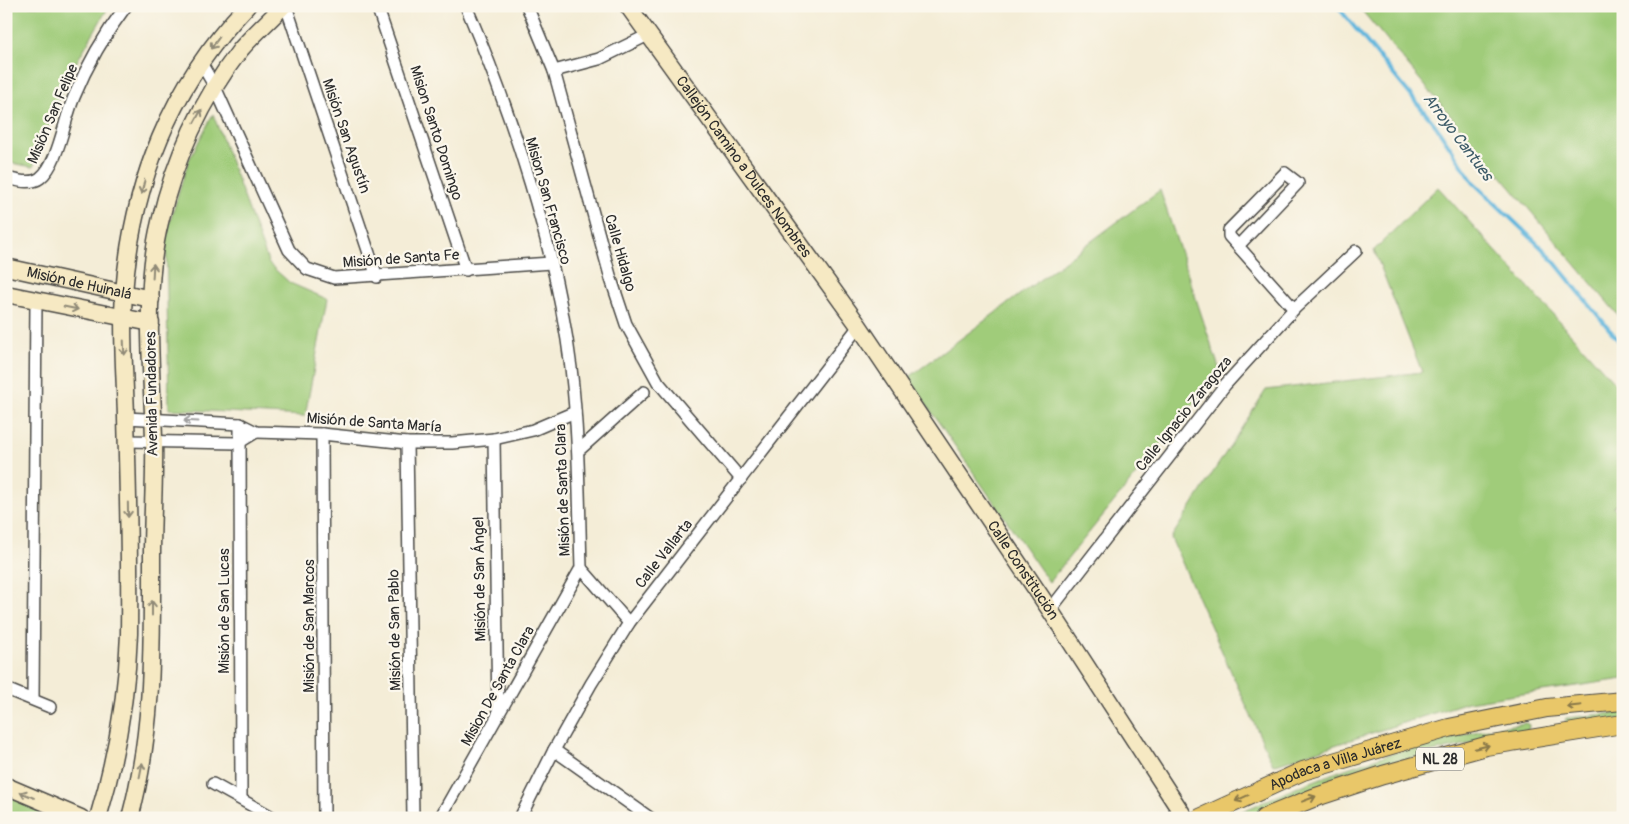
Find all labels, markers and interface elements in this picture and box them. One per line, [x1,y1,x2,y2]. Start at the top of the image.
one-way arrow [210,36,220,50]
street label: Misión San Felipe [23,61,83,167]
street label: Mision Santo Domingo [405,63,467,203]
street label: Callejón Camino a Dulces Nombres [672,72,816,261]
street label: Misión San Agustín [317,76,375,196]
water label: Arroyo Cantues [1419,89,1498,186]
one-way arrow [194,110,204,124]
street label: Mision San Francisco [521,135,575,267]
one-way arrow [138,178,147,194]
street label: Calle Hidalgo [600,212,640,294]
street label: Misión de Santa Fe [342,245,461,273]
street label: Misión de Huinalá [25,262,133,304]
one-way arrow [148,263,157,279]
one-way arrow [63,303,79,313]
street label: Avenida Fundadores [141,331,163,457]
one-way arrow [120,339,129,355]
street label: Calle Ignacio Zaragoza [1132,353,1236,475]
street label: Misión de Santa María [306,409,442,437]
one-way arrow [183,417,199,426]
street label: Misión de Santa Clara [551,423,575,557]
one-way arrow [123,502,133,518]
street label: Misión de San Ángel [469,516,491,642]
street label: Calle Vallarta [631,516,697,592]
street label: Calle Constitución [983,517,1063,623]
street label: Misión de San Lucas [215,548,234,674]
street label: Misión de San Marcos [300,559,319,693]
street label: Misión de San Pablo [384,569,406,691]
one-way arrow [147,601,157,617]
street label: Mision De Santa Clara [457,623,539,749]
one-way arrow [1567,701,1583,710]
street label: Apodaca a Villa Juárez [1266,733,1404,795]
one-way arrow [1473,742,1489,751]
road number: NL 28 [1416,748,1464,771]
one-way arrow [136,763,146,779]
one-way arrow [20,790,36,799]
one-way arrow [1235,793,1250,803]
one-way arrow [1302,794,1317,803]

